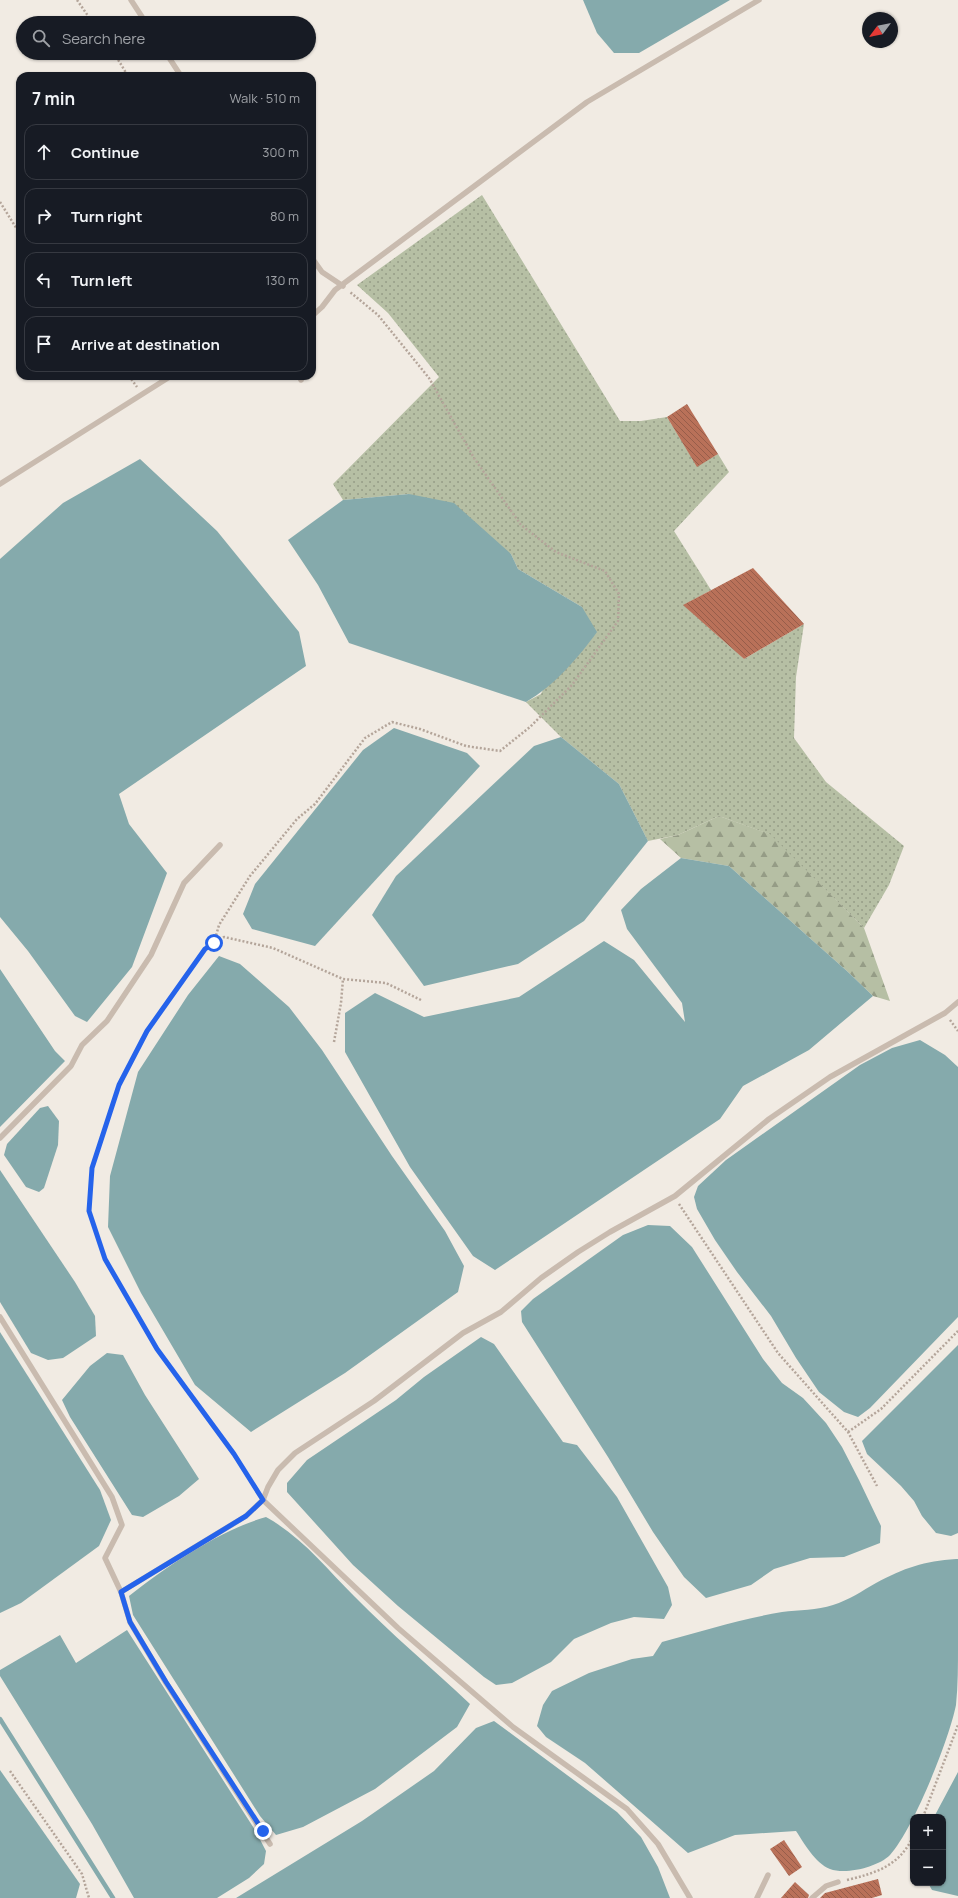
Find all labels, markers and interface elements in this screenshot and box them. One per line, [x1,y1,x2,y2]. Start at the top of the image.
north arrow [862,12,898,48]
search box [16,16,316,60]
icon: search [30,27,52,49]
text: Search here [62,28,145,49]
text: 7 min [32,87,75,110]
text: Walk · 510 m [229,89,300,107]
icon: ahead [33,141,55,163]
text: Continue [71,142,139,163]
text: 300 m [262,143,299,161]
icon: right [33,205,55,227]
text: Turn right [71,206,142,227]
text: 80 m [270,207,299,225]
icon: left [33,269,55,291]
text: Turn left [71,270,133,291]
text: 130 m [265,271,299,289]
icon: arrive [33,333,55,355]
text: Arrive at destination [71,334,220,355]
route start [205,934,223,952]
map controls [910,1814,946,1886]
button: + [910,1814,946,1850]
route end [254,1822,272,1840]
button: − [910,1850,946,1886]

